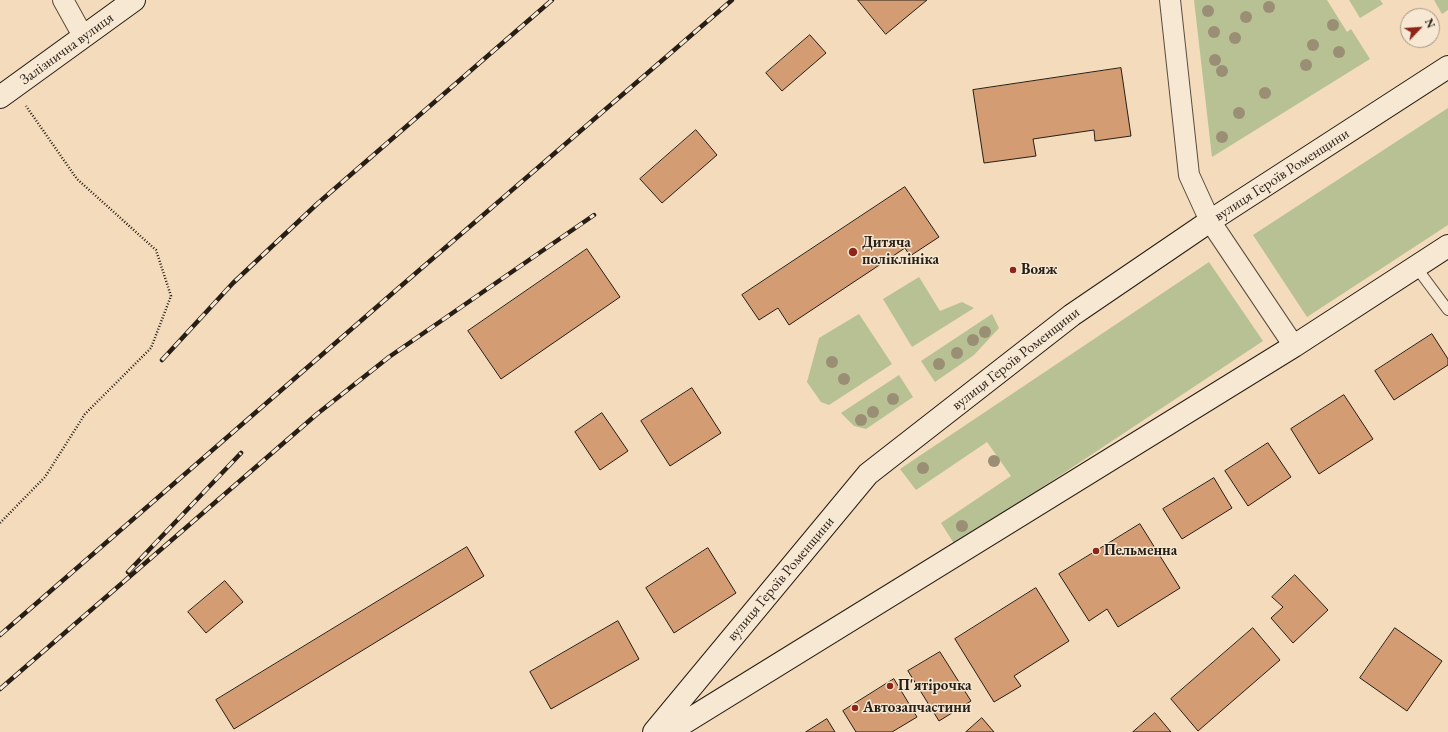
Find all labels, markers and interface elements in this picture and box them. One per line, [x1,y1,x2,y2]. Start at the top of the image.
north arrow [1400,8,1440,48]
street label: Залізнична вулиця [17,9,117,89]
text: N [1422,16,1438,30]
street label: вулиця Героїв Роменщини [1211,125,1353,225]
place label: Дитяча поліклініка [862,234,939,269]
marker: Дитяча поліклініка [847,246,859,258]
place label: Вояж [1021,261,1058,279]
marker: Вояж [1008,265,1018,275]
street label: вулиця Героїв Роменщини [948,303,1084,415]
street label: вулиця Героїв Роменщини [724,513,838,645]
place label: Пельменна [1104,542,1177,560]
marker: Пельменна [1091,546,1101,556]
place label: П'ятірочка [898,677,972,695]
marker: П'ятірочка [885,681,895,691]
place label: Автозапчастини [863,699,971,717]
marker: Автозапчастини [850,703,860,713]

